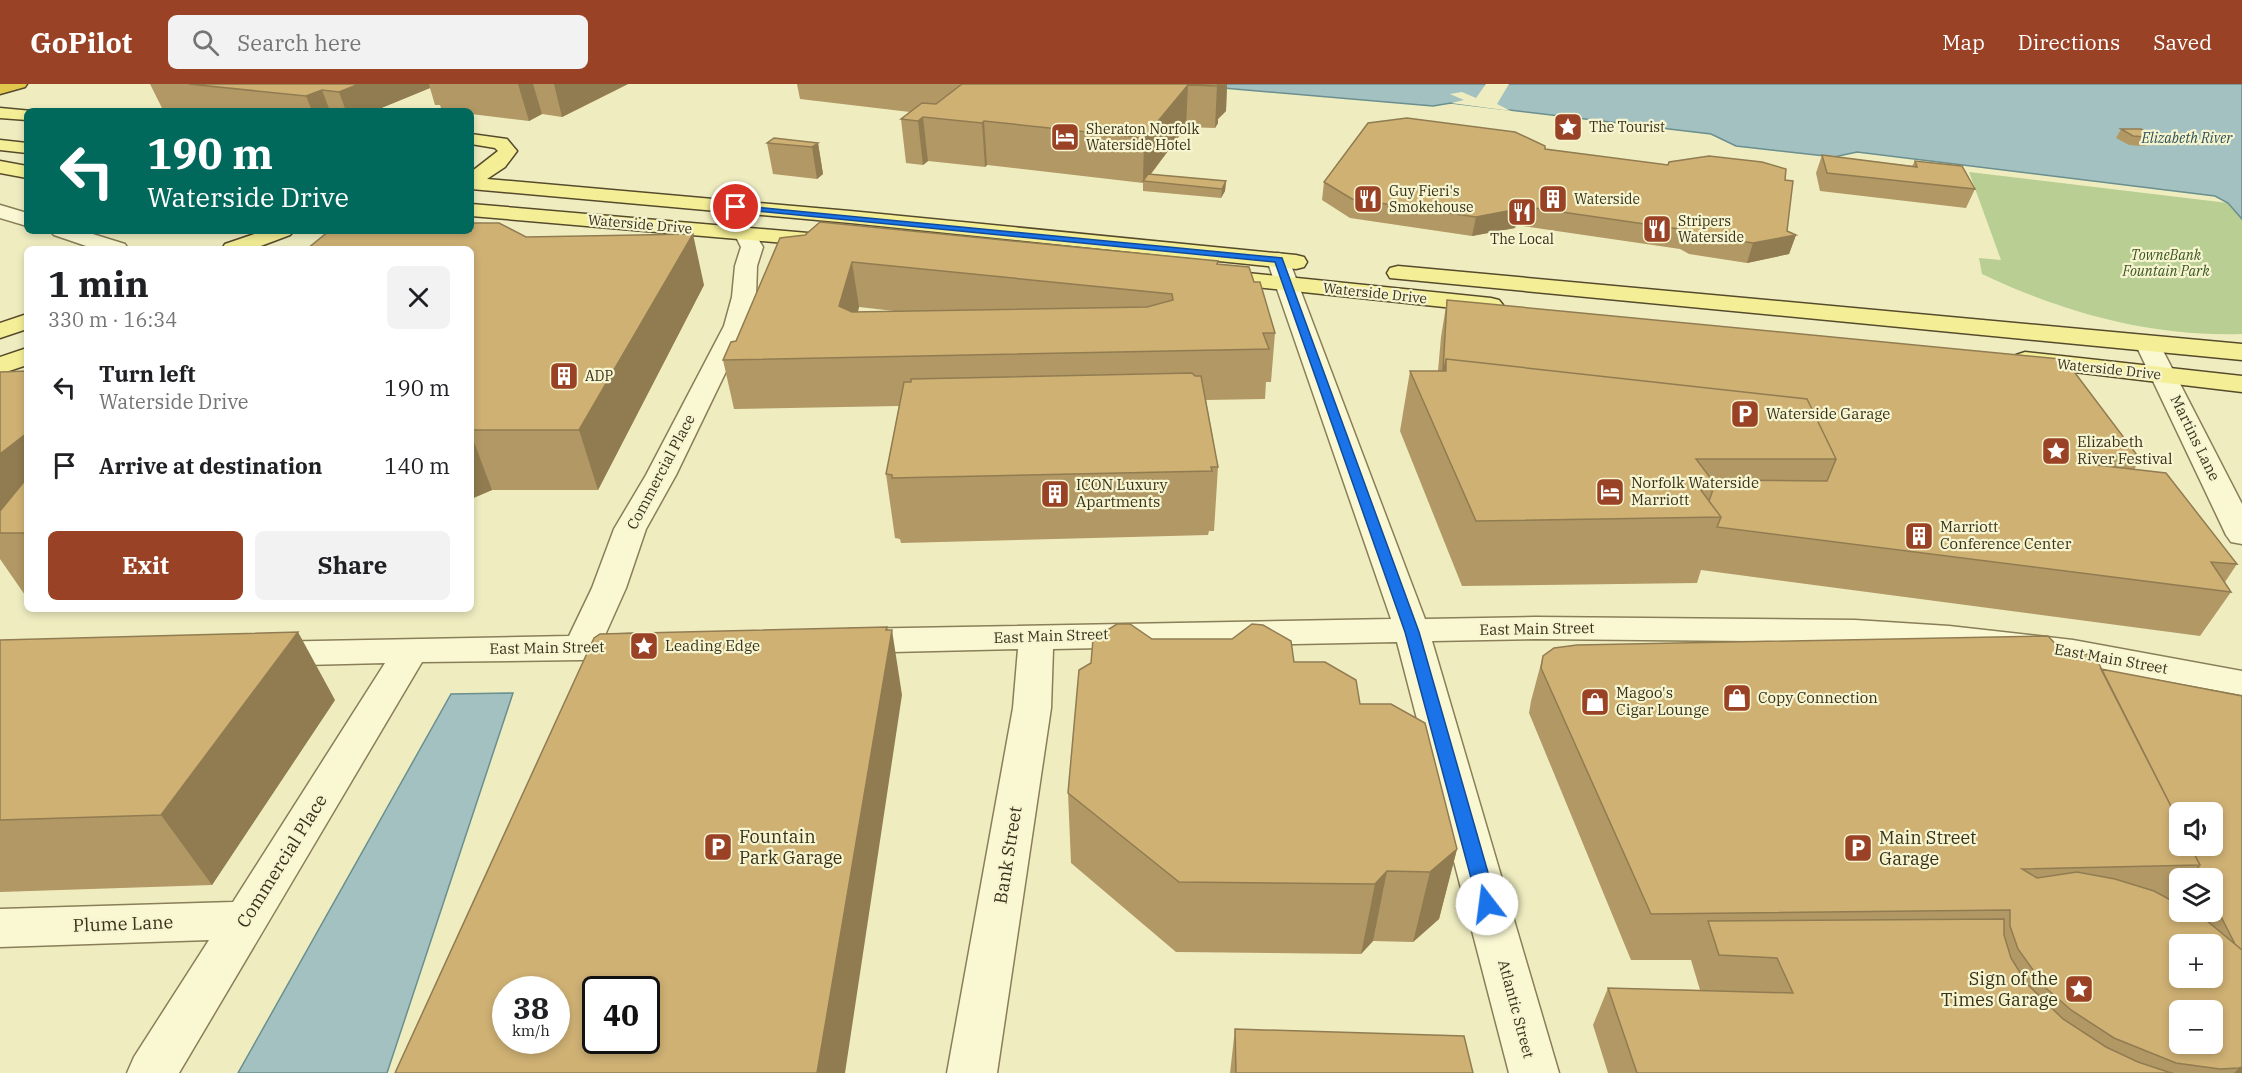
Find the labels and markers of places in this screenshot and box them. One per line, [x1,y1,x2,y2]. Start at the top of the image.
place icon: The Tourist [1552,111,1584,143]
place label: The Tourist [1589,118,1665,136]
place label: Sheraton Norfolk Waterside Hotel [1086,120,1200,154]
hotel icon: Sheraton Norfolk Waterside Hotel [1049,121,1081,153]
pin [710,181,761,232]
place label: Guy Fieri's Smokehouse [1389,182,1474,216]
restaurant icon: Guy Fieri's Smokehouse [1352,183,1384,215]
building icon: Waterside [1537,183,1569,215]
place label: Waterside [1574,190,1640,208]
restaurant icon: The Local [1506,196,1538,228]
place label: Stripers Waterside [1678,212,1744,246]
restaurant icon: Stripers Waterside [1641,213,1673,245]
place label: The Local [1490,230,1554,248]
building icon: ADP [548,360,580,392]
place label: ADP [585,367,613,385]
parking icon: Waterside Garage [1729,398,1761,430]
place label: Waterside Garage [1766,404,1890,423]
place label: Elizabeth River Festival [2077,432,2172,468]
place icon: Elizabeth River Festival [2040,435,2072,467]
place label: Norfolk Waterside Marriott [1631,473,1759,509]
place label: ICON Luxury Apartments [1076,475,1167,511]
hotel icon: Norfolk Waterside Marriott [1594,476,1626,508]
building icon: ICON Luxury Apartments [1039,478,1071,510]
place label: Marriott Conference Center [1940,517,2072,553]
building icon: Marriott Conference Center [1903,520,1935,552]
place icon: Leading Edge [628,630,660,662]
place label: Leading Edge [665,636,760,655]
shop icon: Copy Connection [1721,682,1753,714]
place label: Magoo's Cigar Lounge [1616,683,1709,719]
shop icon: Magoo's Cigar Lounge [1579,686,1611,718]
place label: Copy Connection [1758,688,1878,707]
place label: Fountain Park Garage [739,825,843,869]
place label: Main Street Garage [1879,826,1976,870]
parking icon: Fountain Park Garage [702,831,734,863]
parking icon: Main Street Garage [1842,832,1874,864]
place label: Sign of the Times Garage [1941,967,2058,1011]
place icon: Sign of the Times Garage [2063,973,2095,1005]

